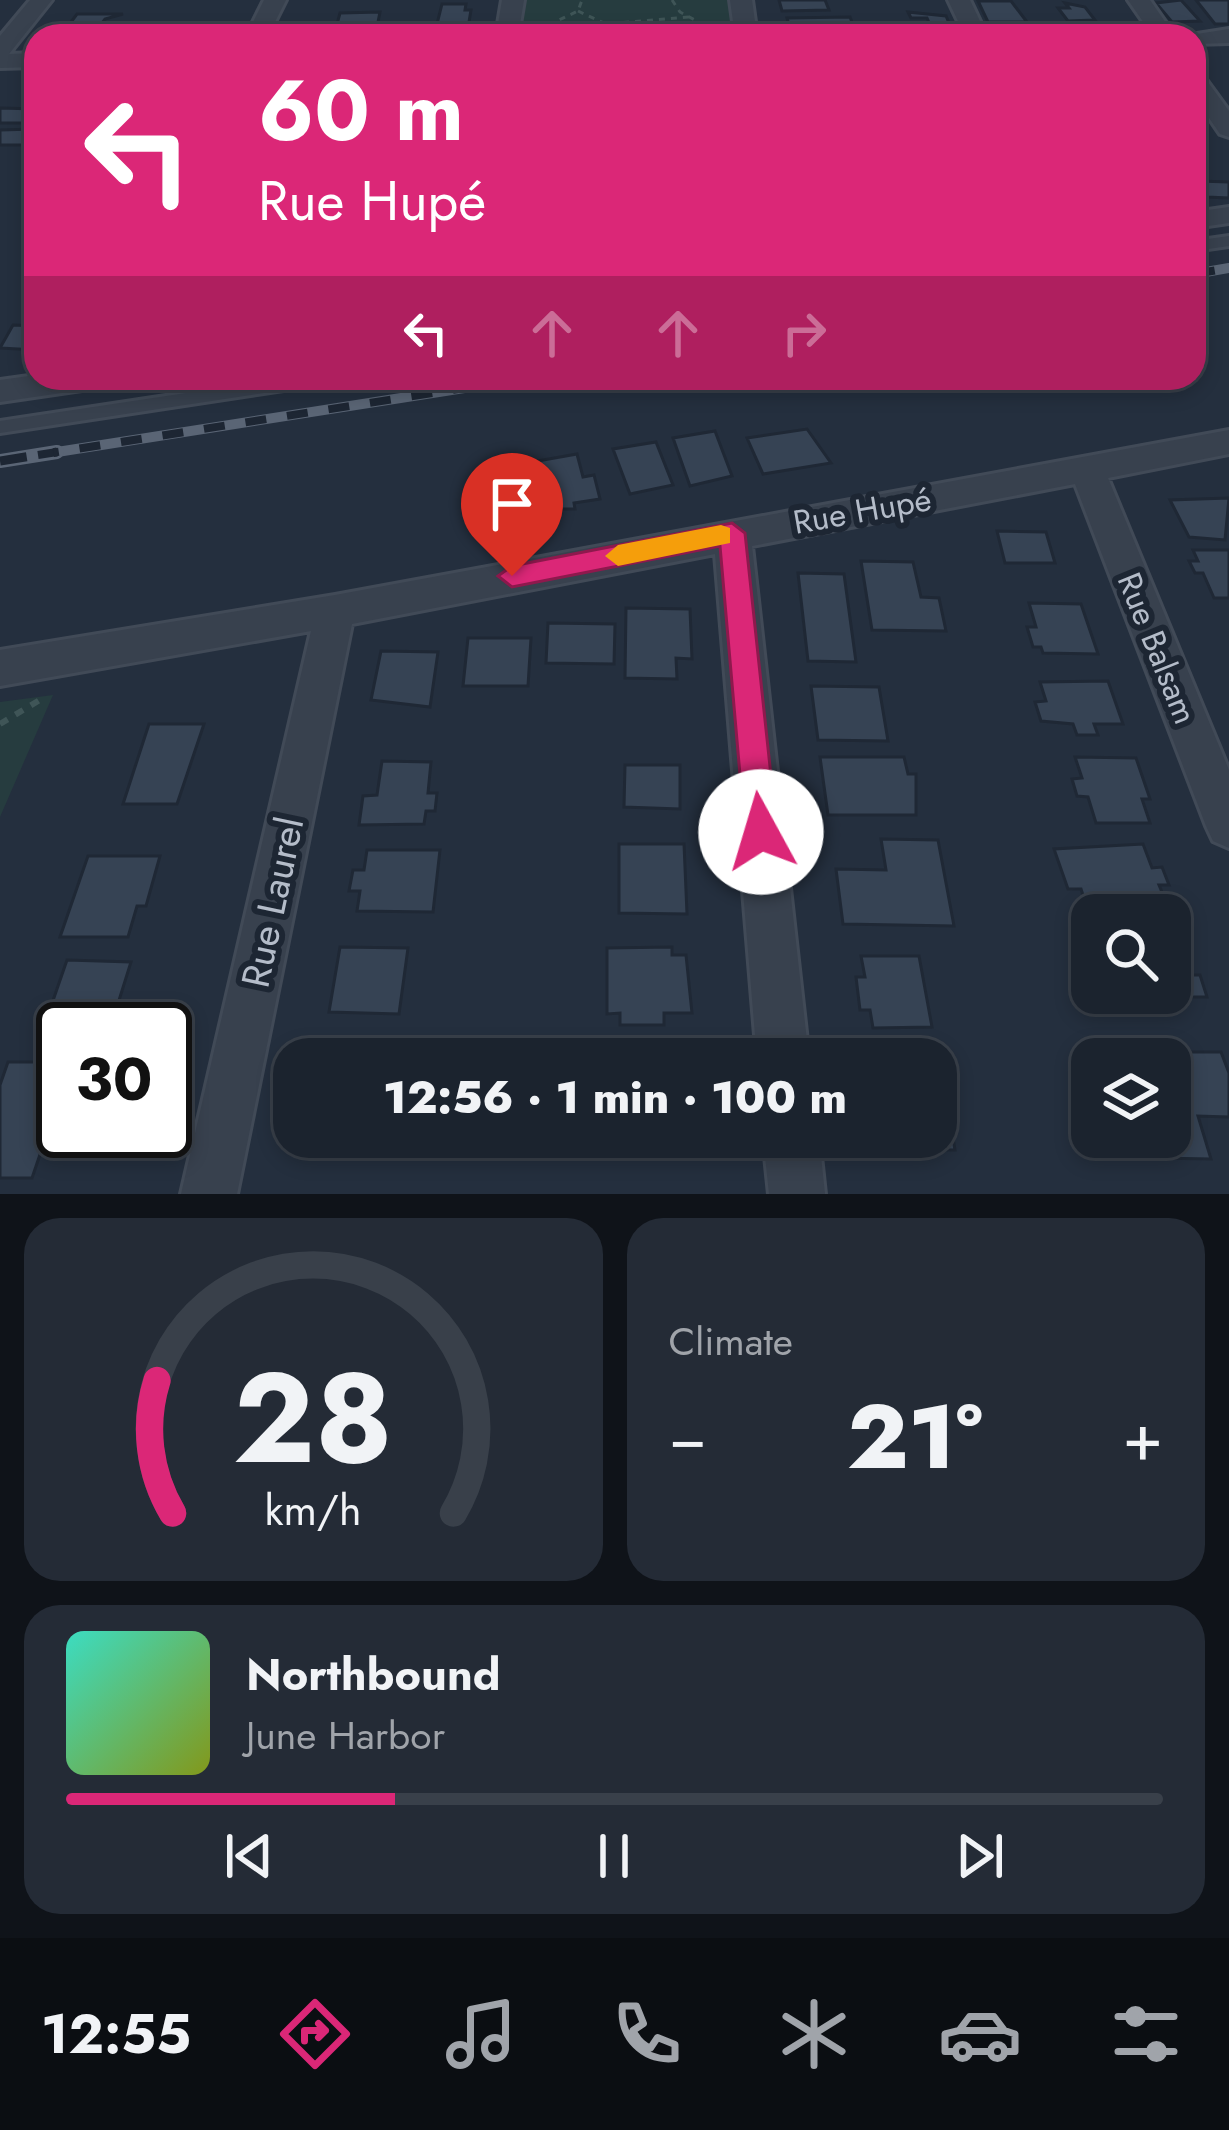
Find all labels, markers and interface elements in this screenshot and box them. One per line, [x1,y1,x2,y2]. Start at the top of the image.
text: 60 m [258,50,464,172]
icon: left [60,72,216,228]
text: Rue Hupé [258,162,486,240]
icon: left [393,300,459,366]
icon: ahead [519,300,585,366]
icon: ahead [645,300,711,366]
icon: right [771,300,837,366]
pin [461,453,563,576]
icon: arrive [479,471,545,537]
street label: Rue Hupé [789,475,935,546]
street label: Rue Balsam [1106,565,1209,731]
position arrow [698,769,824,895]
street label: Rue Laurel [227,812,318,993]
map controls [1071,894,1191,1158]
button: search [1071,894,1191,1014]
speed limit sign: 30 [36,1002,192,1158]
button: layers [1071,1038,1191,1158]
text: 12:56 · 1 min · 100 m [383,1065,847,1130]
text: Climate [669,1313,793,1370]
text: 28 [233,1328,393,1509]
text: 21° [847,1372,983,1502]
text: − [669,1389,707,1485]
text: + [1122,1389,1163,1485]
text: km/h [265,1478,362,1540]
text: Northbound [246,1642,501,1707]
text: June Harbor [246,1707,445,1764]
icon: previous [216,1823,282,1889]
icon: pause [581,1823,647,1889]
icon: next [947,1823,1013,1889]
icon: directions [273,1992,357,2076]
icon: music [439,1992,523,2076]
icon: phone [605,1992,689,2076]
icon: climate [772,1992,856,2076]
icon: car [938,1992,1022,2076]
icon: filters [1104,1992,1188,2076]
text: 12:55 [41,1995,191,2073]

